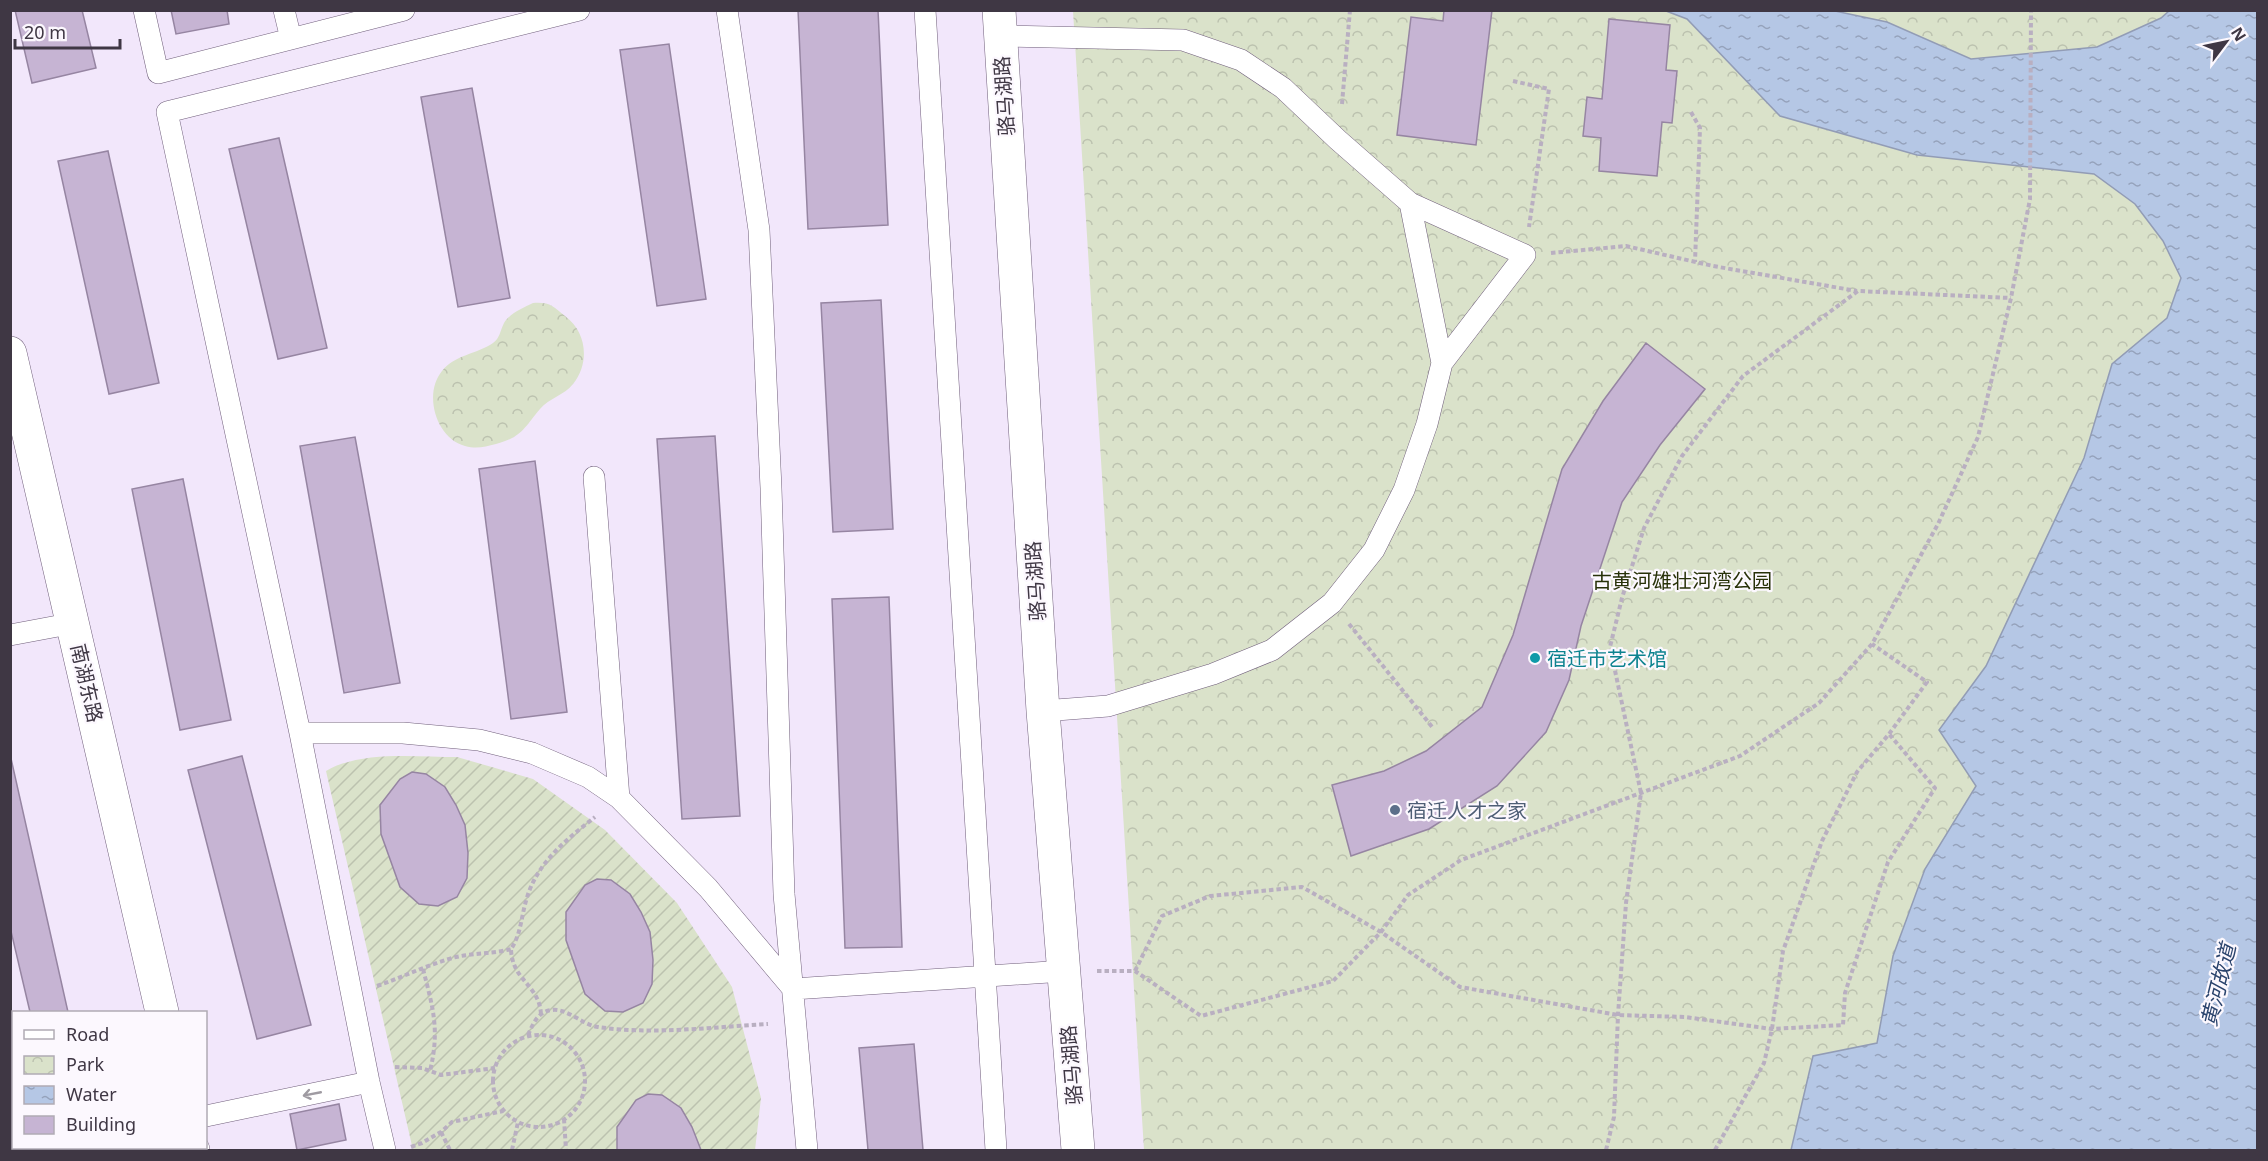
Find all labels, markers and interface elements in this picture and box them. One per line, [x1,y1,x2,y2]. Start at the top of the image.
scale bar [15,12,120,50]
north arrow [2196,12,2256,72]
text: 20 m [24,20,66,44]
text: N [2226,23,2251,45]
street label: 骆马湖路 [988,55,1020,137]
street label: 骆马湖路 [1019,540,1051,622]
park label: 古黄河雄壮河湾公园 [1592,567,1772,594]
street label: 南湖东路 [65,641,109,725]
place label: 宿迁市艺术馆 [1547,645,1667,672]
marker: 宿迁市艺术馆 [1528,651,1542,665]
place label: 宿迁人才之家 [1407,797,1527,824]
marker: 宿迁人才之家 [1388,803,1402,817]
water label: 黄河故道 [2194,938,2242,1029]
legend [12,1011,207,1149]
text: Road [66,1022,109,1046]
street label: 骆马湖路 [1054,1024,1088,1106]
text: Park [66,1052,104,1076]
text: Water [66,1082,117,1106]
one-way arrow [302,1089,322,1100]
text: Building [66,1112,136,1136]

